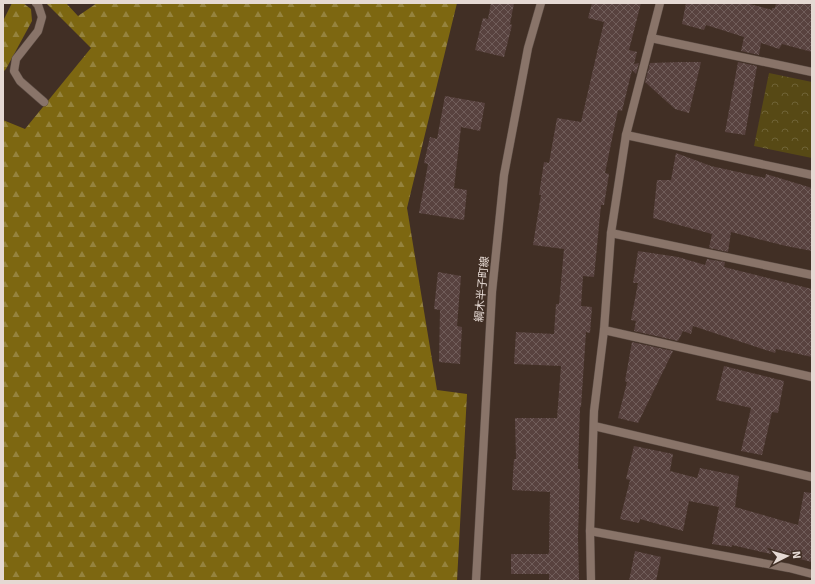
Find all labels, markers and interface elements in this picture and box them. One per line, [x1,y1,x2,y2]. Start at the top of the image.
street label: 綱木半子町線 [473,256,491,322]
north arrow [767,536,807,576]
text: N [790,551,803,559]

